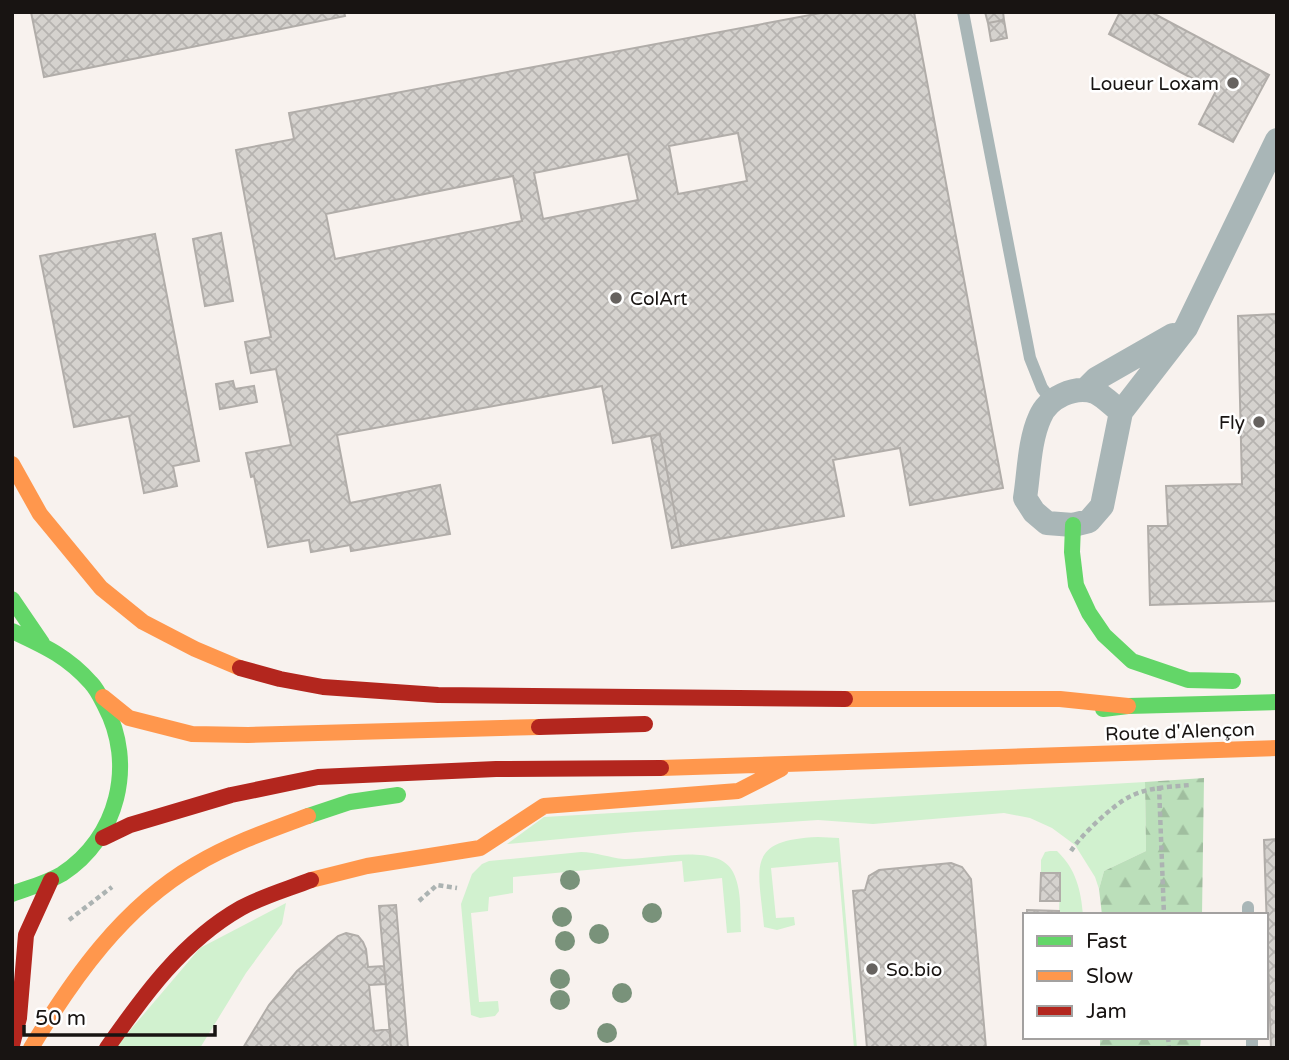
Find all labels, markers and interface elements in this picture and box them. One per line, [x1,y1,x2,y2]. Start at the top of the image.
place label: Loueur Loxam [1090,73,1219,95]
marker: Loueur Loxam [1225,75,1241,91]
place label: ColArt [630,288,688,310]
marker: ColArt [608,290,624,306]
place label: Fly [1219,412,1245,434]
marker: Fly [1251,414,1267,430]
street label: Route d'Alençon [1105,718,1255,746]
legend [1023,913,1268,1039]
text: Fast [1086,929,1127,954]
place label: So.bio [886,959,942,981]
marker: So.bio [864,961,880,977]
text: Slow [1086,964,1134,989]
scale bar [24,993,215,1038]
text: Jam [1086,999,1127,1024]
text: 50 m [35,1006,86,1031]

